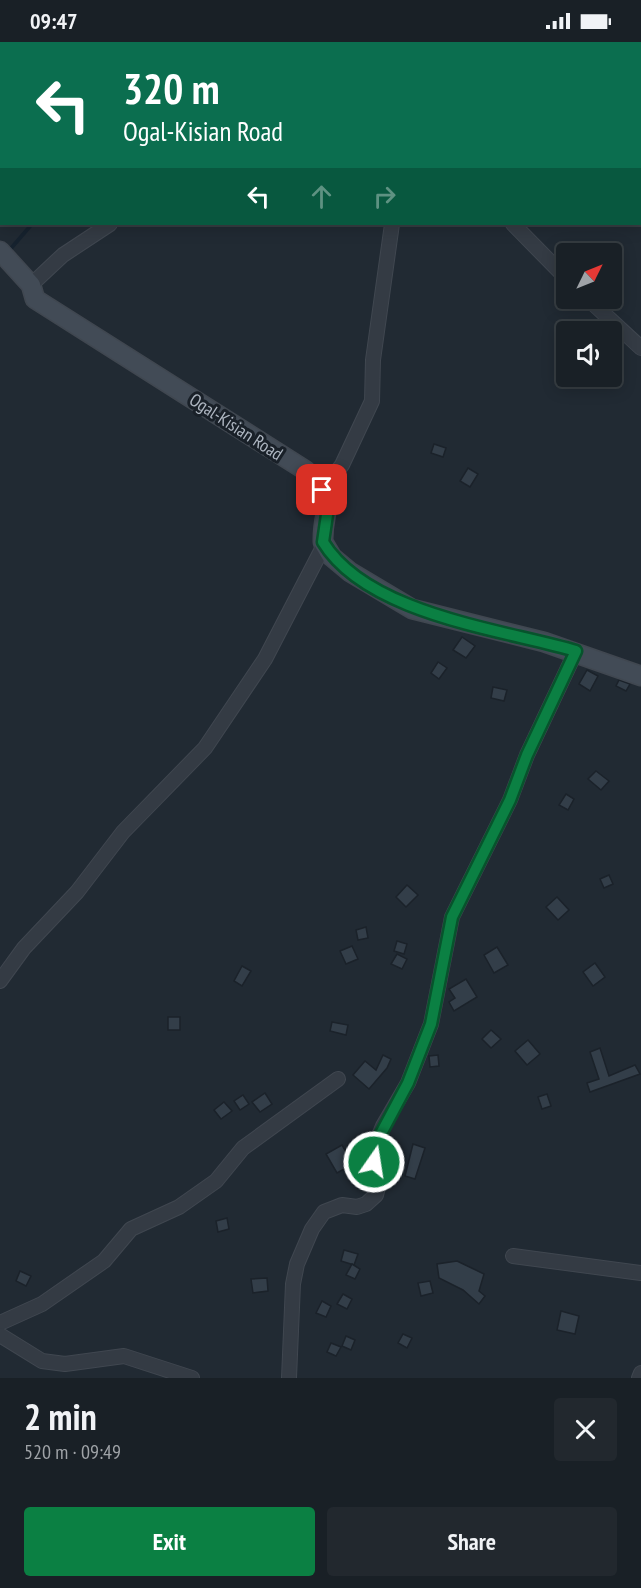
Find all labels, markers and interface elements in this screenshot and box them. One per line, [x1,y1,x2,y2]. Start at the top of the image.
text: 09:47 [30,7,78,35]
text: 320 m [123,61,220,116]
icon: left [24,66,102,144]
text: Ogal-Kisian Road [123,114,283,148]
icon: left [242,180,275,213]
icon: ahead [305,180,338,213]
icon: right [368,180,401,213]
north arrow [556,243,622,309]
map controls [556,243,622,387]
button: sound [556,321,622,387]
street label: Ogal-Kisian Road [185,388,287,465]
pin [296,464,347,515]
icon: arrive [305,473,338,506]
position arrow [342,1130,406,1194]
text: 2 min [24,1393,97,1440]
button: close [554,1398,617,1461]
text: 520 m · 09:49 [24,1439,121,1465]
button: Exit [24,1507,315,1576]
button: Share [327,1507,617,1576]

